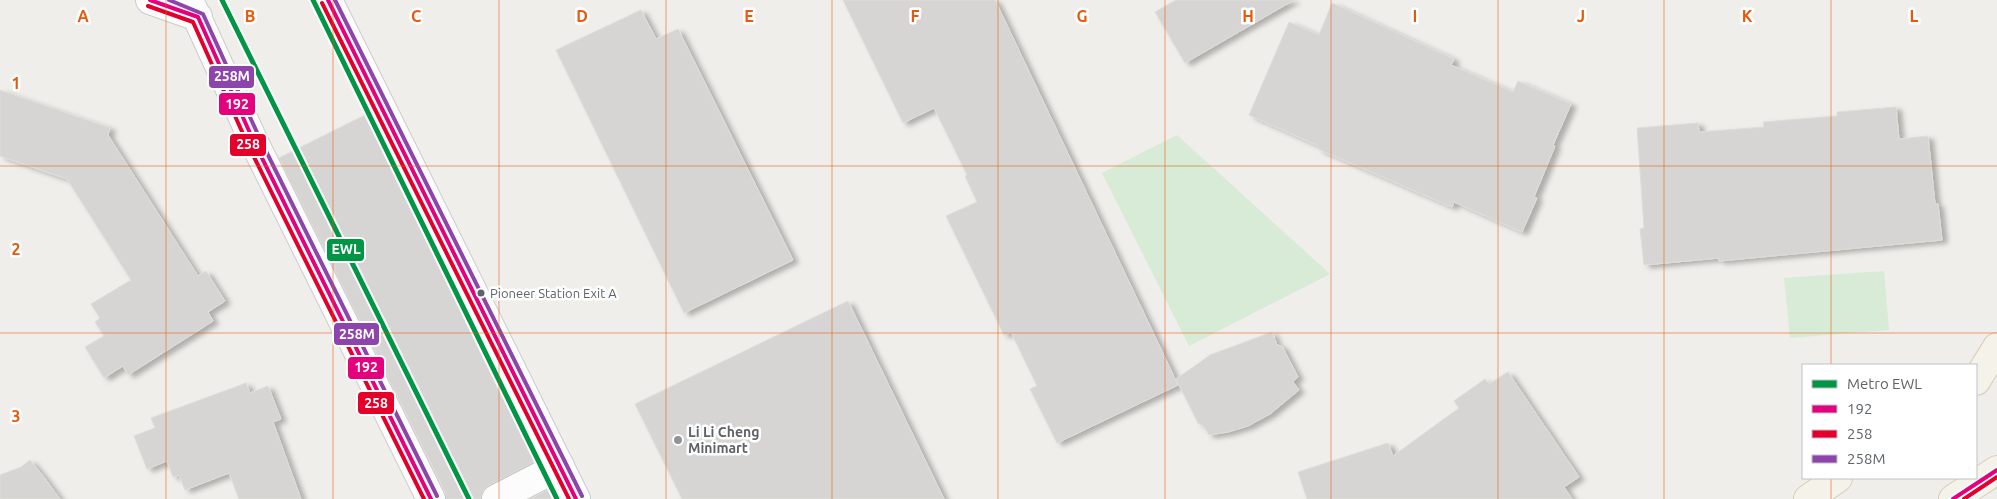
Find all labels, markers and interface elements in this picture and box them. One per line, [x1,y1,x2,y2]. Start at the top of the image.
text: A [77,7,89,25]
text: B [245,7,255,25]
text: C [411,7,421,25]
text: D [576,7,588,25]
text: E [744,7,754,25]
text: F [911,7,920,25]
text: G [1076,7,1088,25]
text: H [1242,7,1254,25]
text: I [1413,7,1417,25]
text: J [1577,7,1585,25]
text: K [1742,7,1753,25]
text: L [1910,7,1919,25]
line badge: 258M [208,65,255,89]
text: 258M [214,68,250,84]
text: 1 [11,74,21,92]
line badge: 192 [218,92,256,116]
text: 192 [225,96,249,112]
line badge: 258 [229,133,267,157]
text: 258 [236,136,260,152]
line badge: EWL [326,238,365,262]
text: 2 [11,240,21,258]
text: EWL [331,241,361,257]
place label: Pioneer Station Exit A [490,286,617,300]
marker: Pioneer Station Exit A [476,288,486,298]
line badge: 258M [333,322,380,346]
text: 258M [339,326,375,342]
line badge: 192 [347,356,385,380]
text: 192 [354,359,378,375]
legend [1802,364,1977,479]
text: Metro EWL [1847,375,1922,392]
line badge: 258 [357,391,395,415]
text: 258 [364,395,388,411]
text: 192 [1847,400,1872,417]
text: 3 [11,407,21,425]
place label: Li Li Cheng Minimart [688,424,759,456]
text: 258 [1847,425,1872,442]
marker: Li Li Cheng Minimart [672,434,684,446]
text: 258M [1847,450,1885,467]

